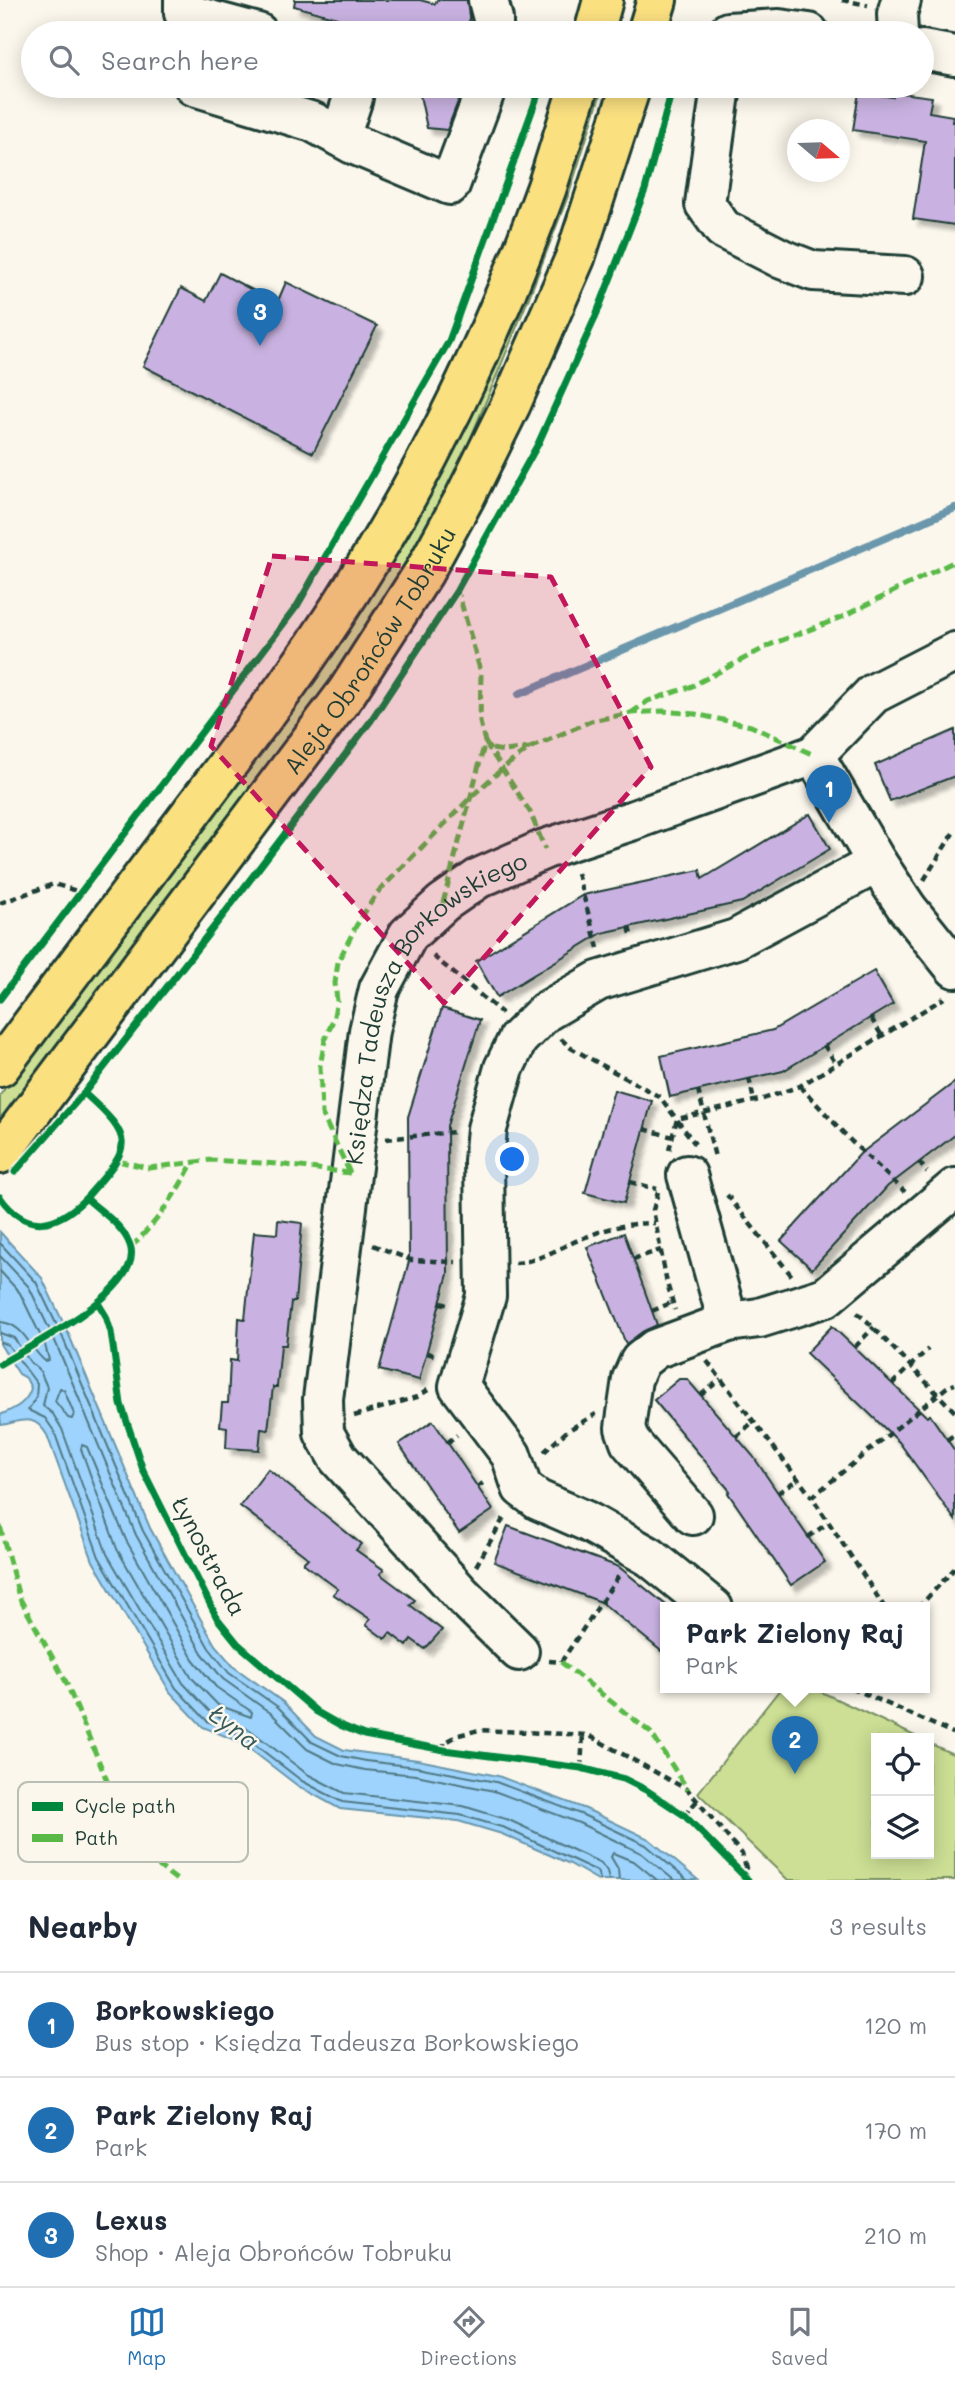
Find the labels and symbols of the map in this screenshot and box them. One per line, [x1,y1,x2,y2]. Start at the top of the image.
north arrow [787,119,850,182]
pin: 3 [237,288,283,346]
street label: Aleja Obrońców Tobruku [276,521,462,780]
pin: 1 [806,765,852,823]
street label: Księdza Tadeusza Borkowskiego [337,844,531,1166]
your location [495,1142,529,1176]
street label: Łynostrada [166,1491,254,1621]
water label: Łyna [203,1696,267,1758]
pin: 2 [772,1716,818,1774]
legend [18,1782,248,1862]
text: Cycle path [75,1793,175,1818]
text: Path [75,1825,118,1850]

